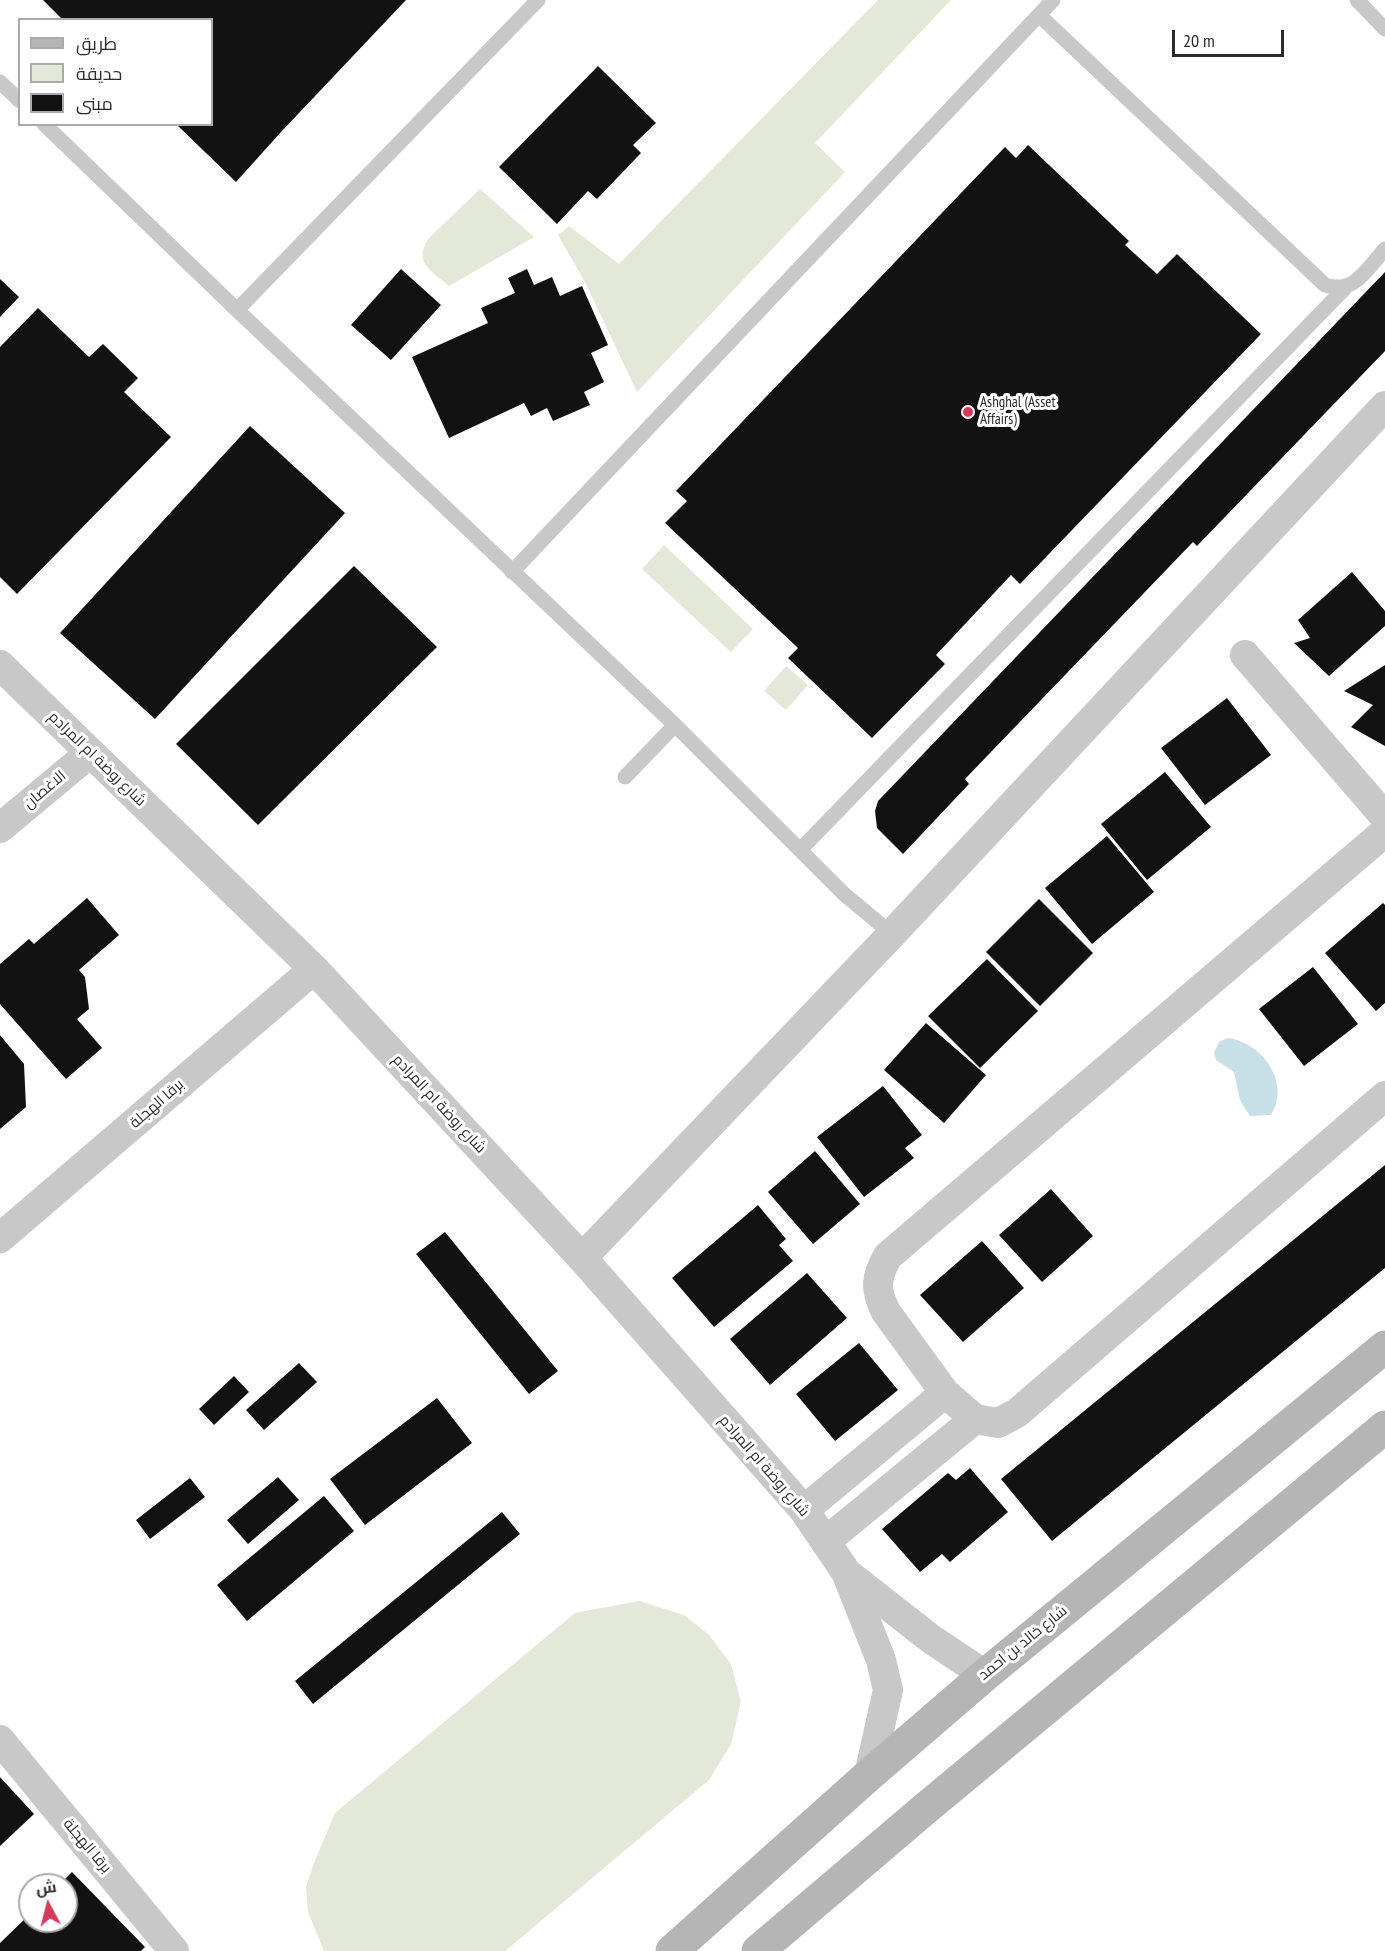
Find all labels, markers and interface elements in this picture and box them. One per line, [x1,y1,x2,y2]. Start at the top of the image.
legend [18,18,213,126]
scale bar [1175,18,1288,56]
text: 20 m [1183,29,1215,52]
text: طريق [76,32,117,55]
text: حديقة [76,62,122,85]
text: مبنى [76,92,113,115]
place label: Ashghal (Asset Affairs) [980,394,1056,429]
marker: Ashghal (Asset Affairs) [961,405,975,419]
street label: شارع روضة ام المرادم [45,708,149,810]
street label: الاغصان [20,767,70,813]
street label: شارع روضة ام المرادم [389,1051,489,1157]
street label: برقا الهجلة [126,1076,188,1132]
street label: شارع روضة ام المرادم [715,1412,813,1520]
street label: شارع خالد بن احمد [975,1602,1071,1684]
street label: برقا الهجلة [59,1815,115,1877]
north arrow [18,1873,78,1933]
text: ش [35,1876,57,1898]

